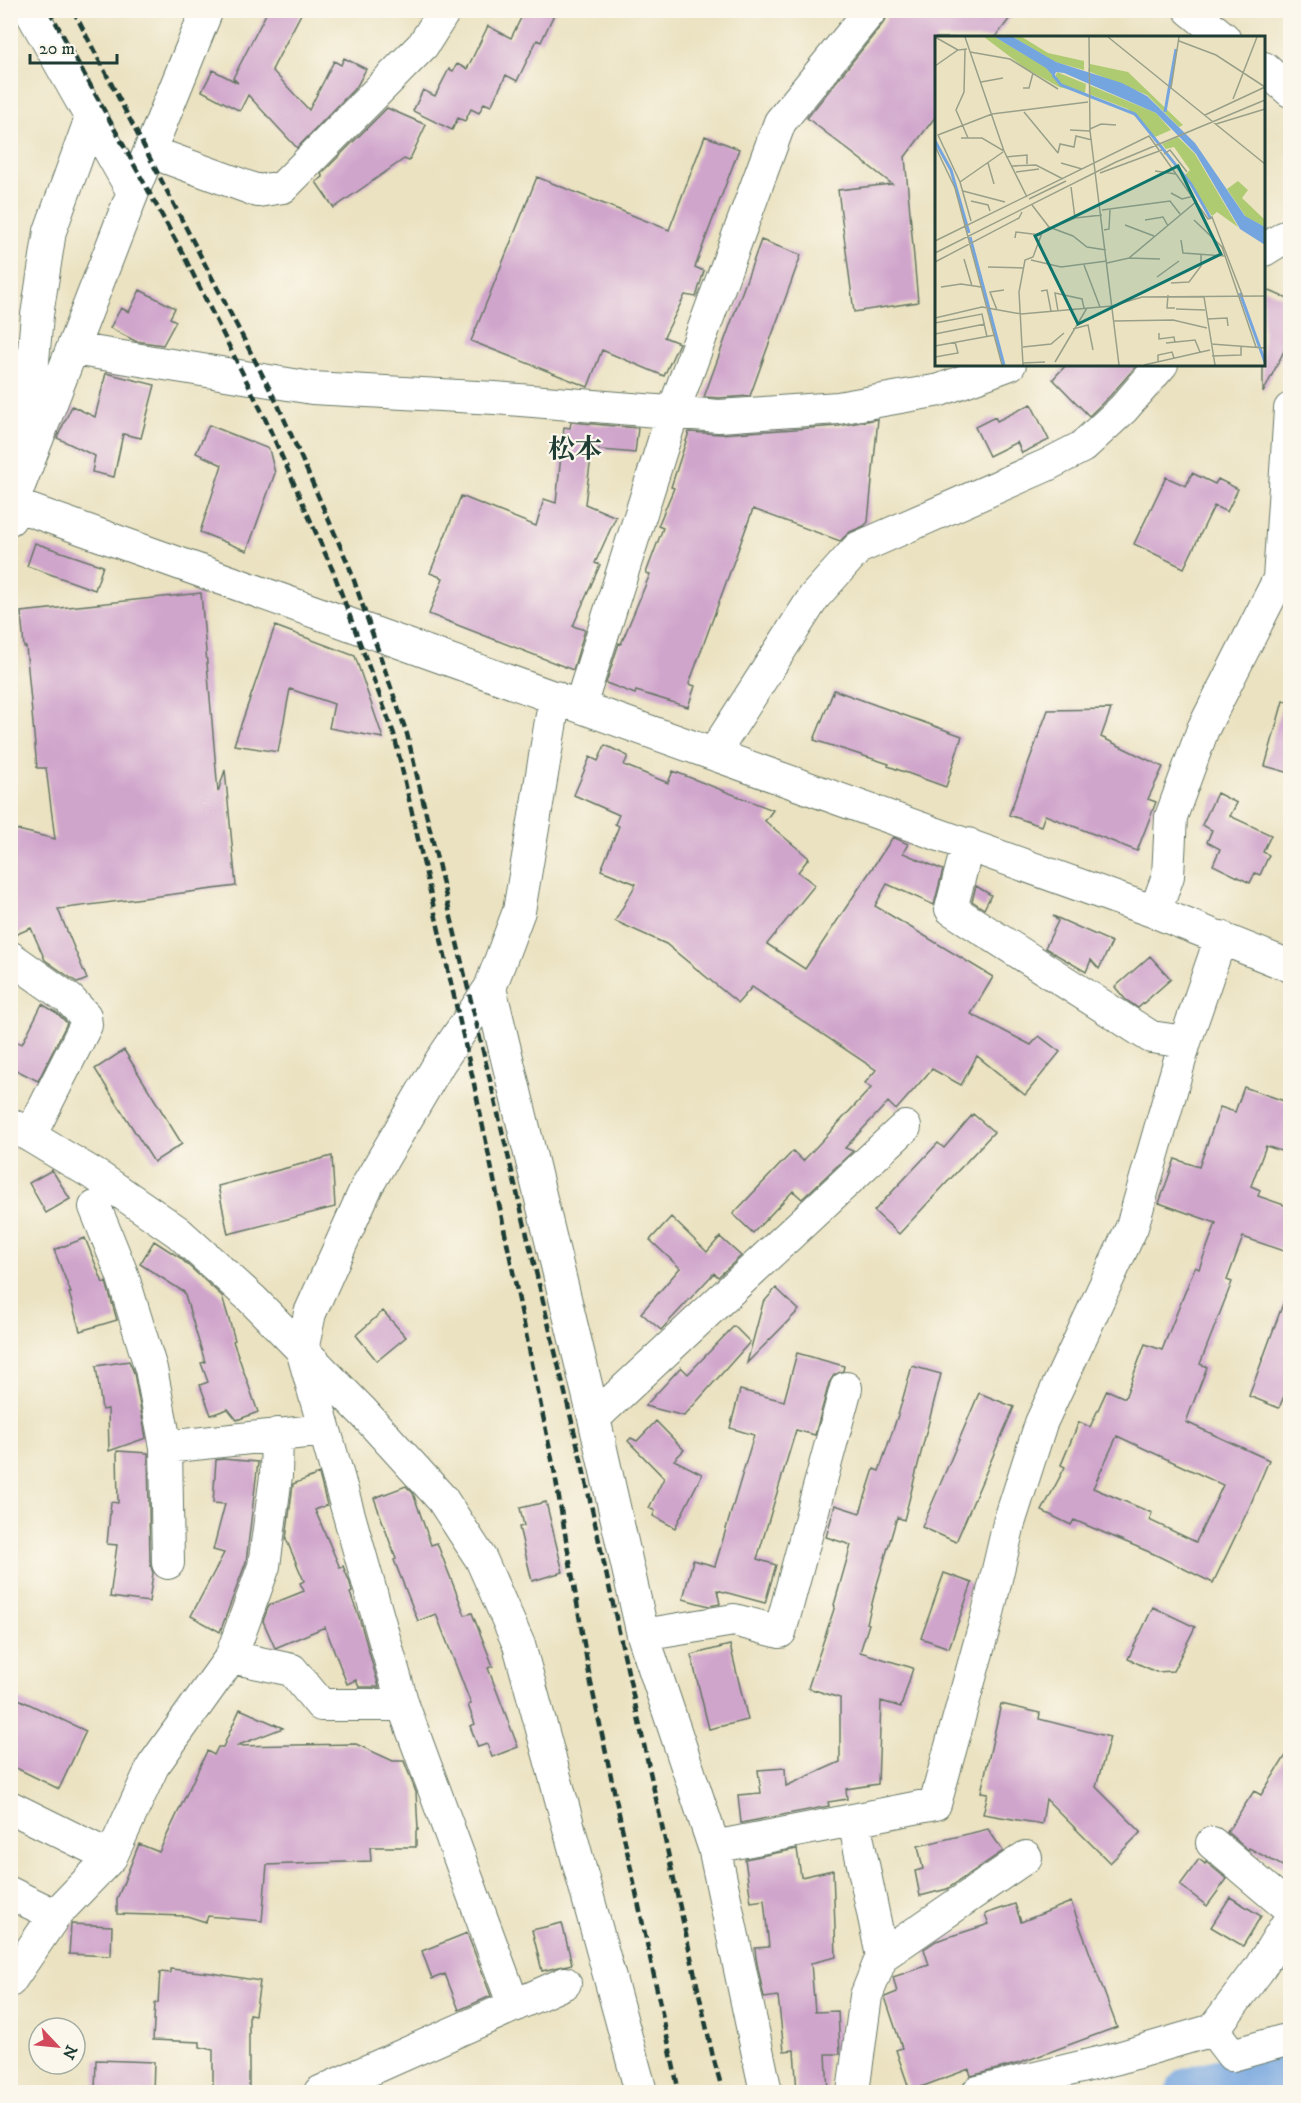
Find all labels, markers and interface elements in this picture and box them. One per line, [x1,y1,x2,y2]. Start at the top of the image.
scale bar [30,27,117,65]
inset map [935,36,1265,366]
text: 20 m [39,38,75,60]
district label: 松本 [548,433,602,467]
north arrow [27,2016,87,2076]
text: N [58,2042,81,2062]

